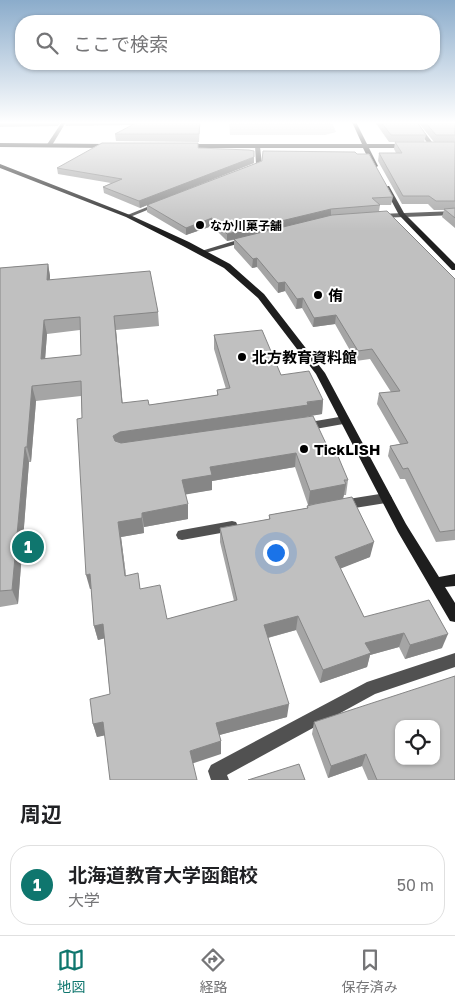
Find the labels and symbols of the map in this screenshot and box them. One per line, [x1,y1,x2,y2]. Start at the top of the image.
place label: なか川菓子舗 [210,218,282,233]
marker: なか川菓子舗 [194,219,206,231]
place label: 侑 [328,286,343,304]
marker: 侑 [312,289,324,301]
place label: 北方教育資料館 [252,348,357,366]
marker: 北方教育資料館 [236,351,248,363]
place label: TickLISH [314,440,380,458]
marker: TickLISH [298,443,310,455]
pin: 1 [12,528,44,566]
your location [263,540,289,566]

